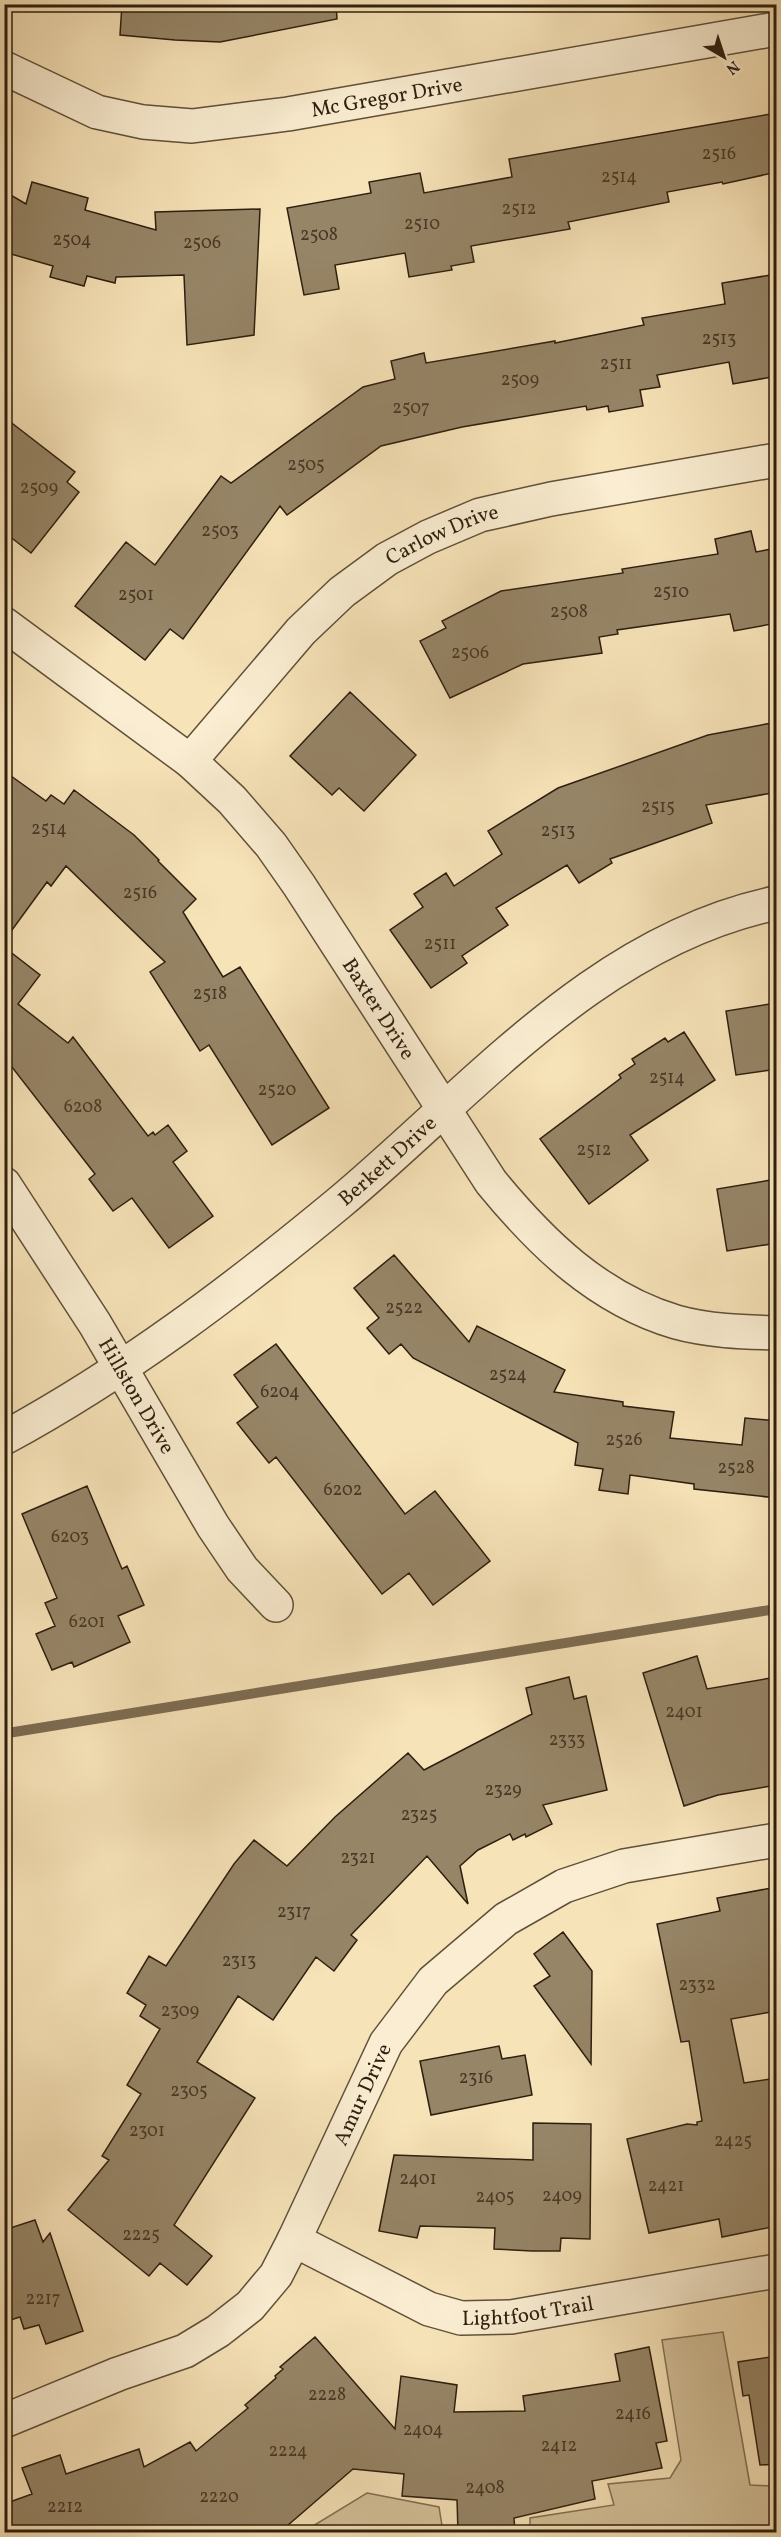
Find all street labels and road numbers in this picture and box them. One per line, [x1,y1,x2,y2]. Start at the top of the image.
street label: Mc Gregor Drive [309,71,465,126]
street label: Carlow Drive [381,498,501,573]
street label: Baxter Drive [334,953,421,1066]
street label: Berkett Drive [333,1110,444,1214]
street label: Hillston Drive [90,1333,181,1460]
street label: Amur Drive [327,2039,400,2151]
street label: Lightfoot Trail [462,2290,596,2334]

